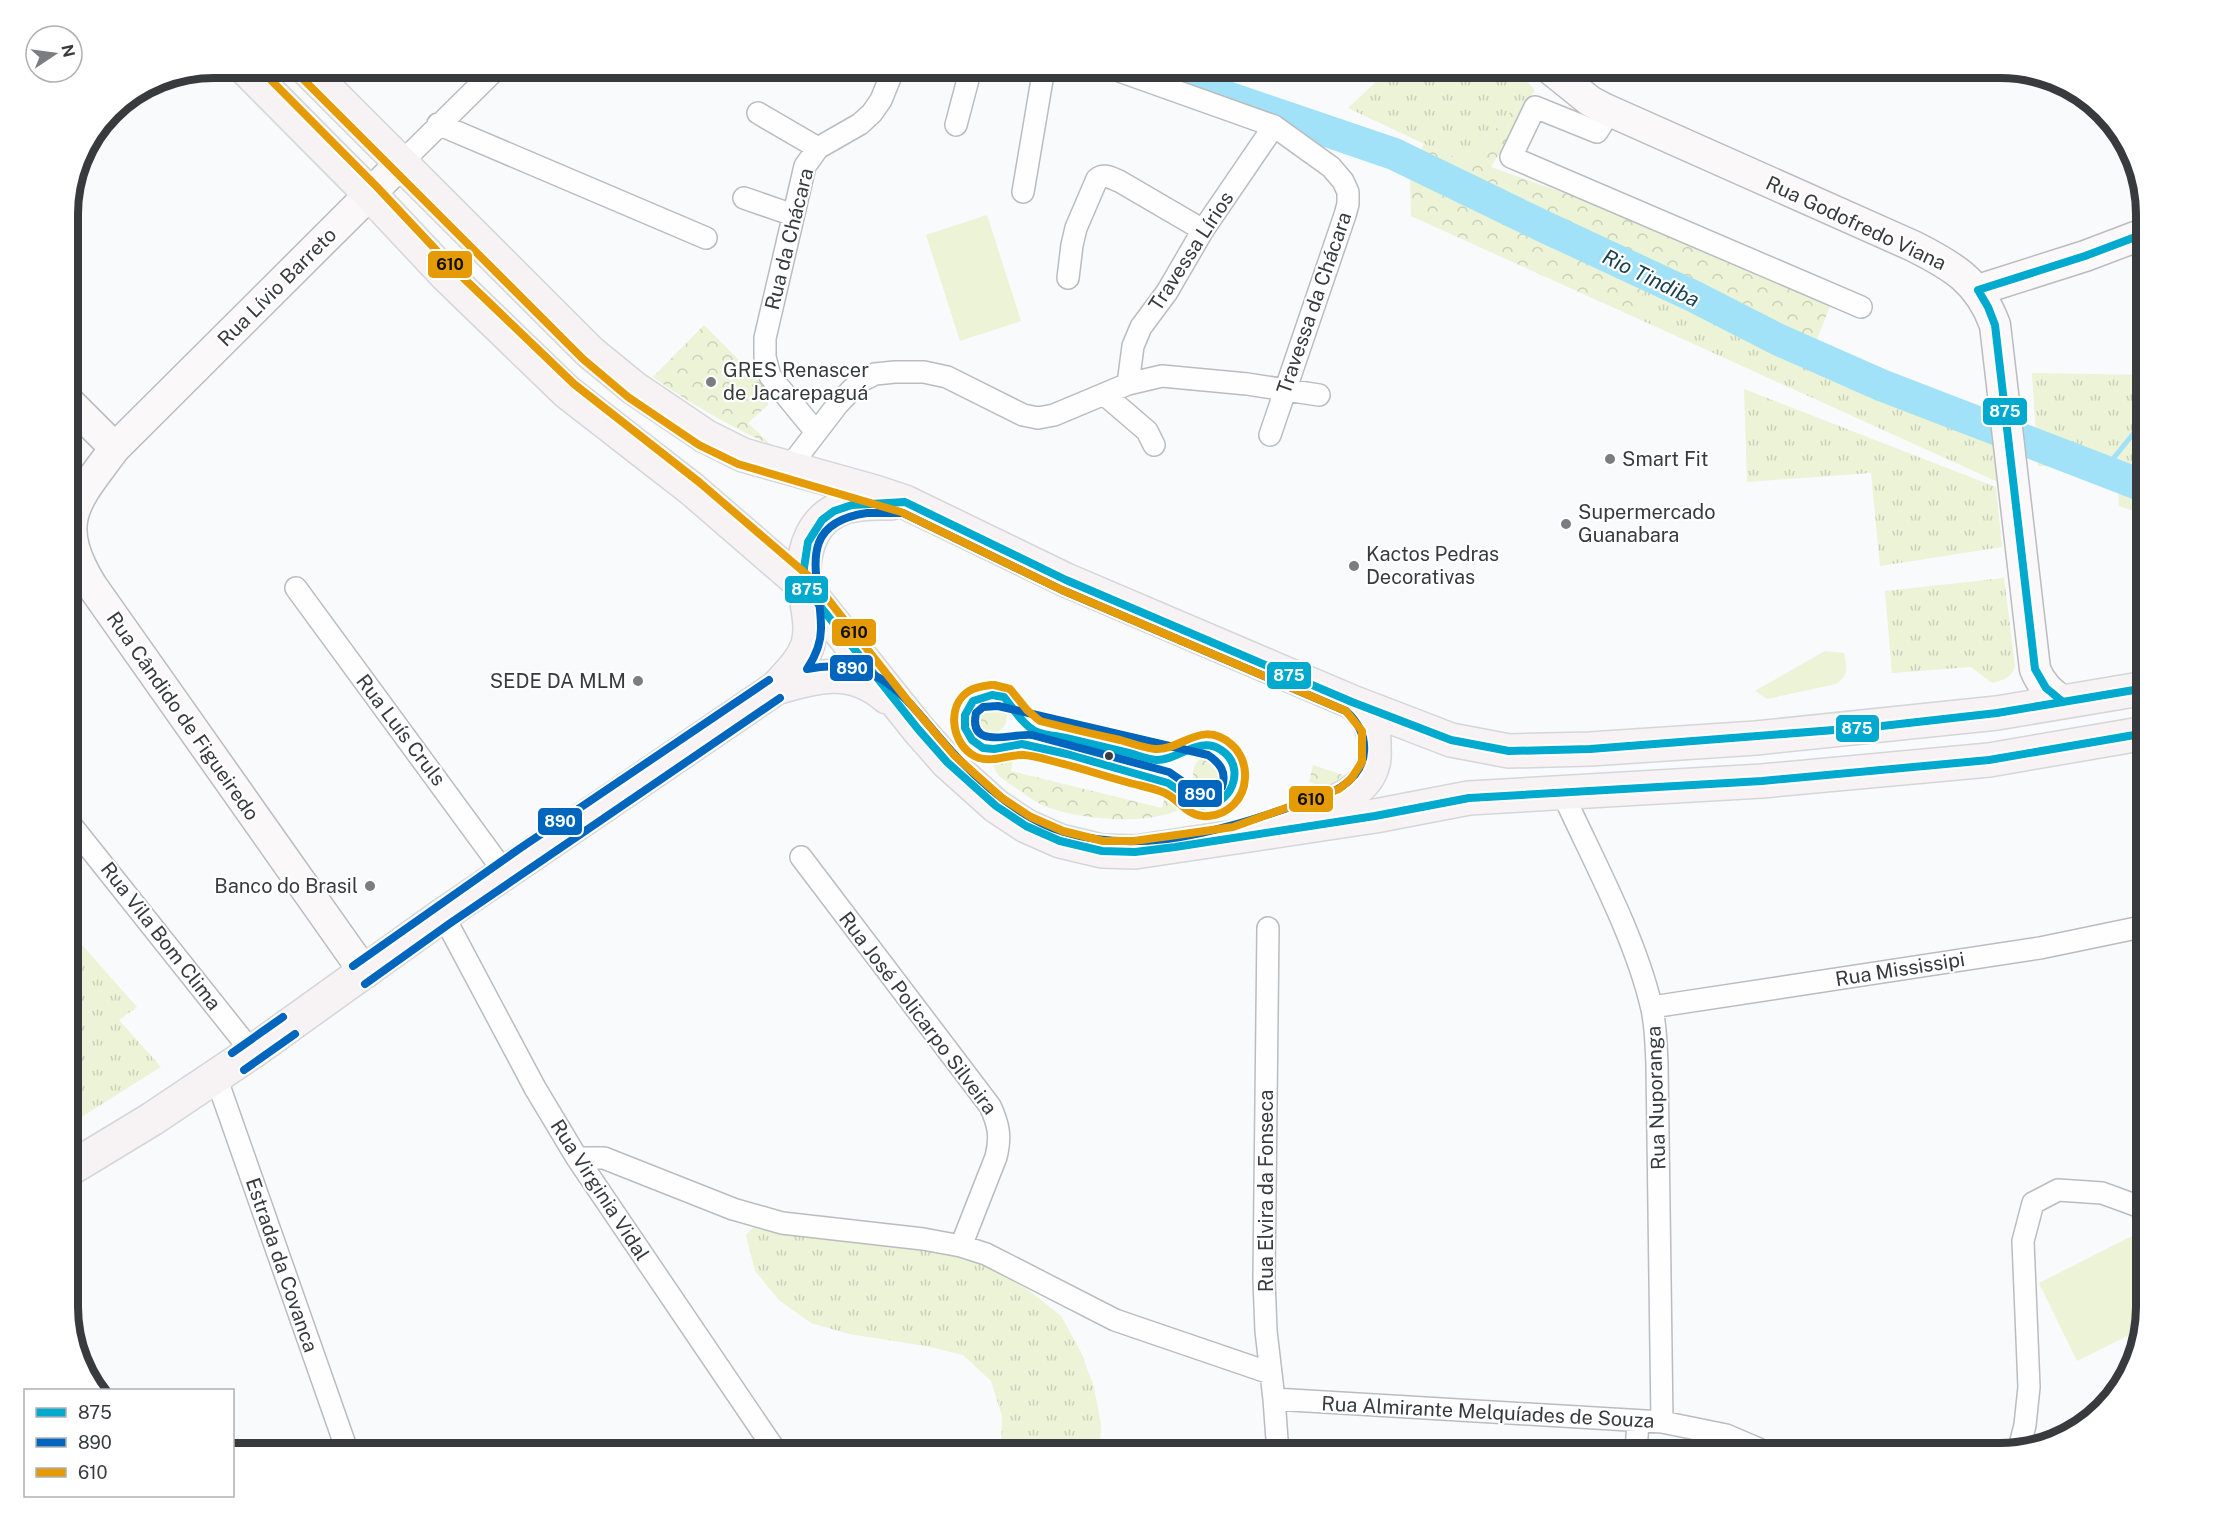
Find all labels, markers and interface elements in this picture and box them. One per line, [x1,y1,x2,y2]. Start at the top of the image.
north arrow [24,24,84,84]
text: N [57,43,79,59]
street label: Rua da Chácara [760,166,818,312]
street label: Rua Godofredo Viana [1762,171,1950,275]
street label: Travessa Lírios [1144,187,1238,315]
street label: Travessa da Chácara [1272,209,1356,397]
street label: Rua Lívio Barreto [213,223,341,351]
water label: Rio Tindiba [1598,244,1704,312]
line badge: 610 [427,250,473,279]
text: 610 [436,255,464,274]
place label: GRES Renascer de Jacarepaguá [723,358,869,405]
marker: GRES Renascer de Jacarepaguá [704,375,718,389]
line badge: 875 [1982,397,2028,426]
text: 875 [1989,402,2021,421]
place label: Smart Fit [1622,447,1709,471]
marker: Smart Fit [1603,452,1617,466]
place label: Supermercado Guanabara [1578,500,1716,547]
marker: Supermercado Guanabara [1559,517,1573,531]
place label: Kactos Pedras Decorativas [1366,542,1499,589]
marker: Kactos Pedras Decorativas [1347,559,1361,573]
line badge: 875 [784,575,829,604]
text: 875 [791,580,823,599]
street label: Rua Cândido de Figueiredo [102,607,264,825]
line badge: 610 [831,618,877,647]
text: 610 [840,623,868,642]
line badge: 890 [829,654,874,682]
text: 890 [836,659,868,678]
line badge: 875 [1266,661,1312,690]
text: 875 [1273,666,1305,685]
place label: SEDE DA MLM [490,669,626,693]
street label: Rua Luís Cruls [351,670,451,790]
marker: SEDE DA MLM [631,674,645,688]
line badge: 875 [1835,714,1880,743]
text: 875 [1841,719,1873,738]
unlabelled marker [1103,750,1115,762]
line badge: 890 [1177,779,1223,808]
text: 890 [1184,785,1216,804]
line badge: 610 [1288,785,1334,813]
text: 610 [1297,790,1325,809]
line badge: 890 [537,807,583,836]
text: 890 [544,812,576,831]
street label: Rua Vila Bom Clima [96,857,226,1015]
place label: Banco do Brasil [214,874,358,898]
marker: Banco do Brasil [363,879,377,893]
street label: Rua José Policarpo Silveira [834,907,1002,1119]
street label: Rua Mississipi [1833,947,1967,991]
street label: Rua Nuporanga [1641,1026,1671,1170]
street label: Rua Elvira da Fonseca [1254,1090,1278,1292]
street label: Rua Virginia Vidal [545,1115,655,1265]
street label: Estrada da Covanca [241,1175,323,1355]
legend [24,1389,234,1497]
street label: Rua Almirante Melquíades de Souza [1321,1391,1655,1433]
text: 875 [78,1402,112,1423]
text: 890 [78,1432,112,1453]
text: 610 [78,1462,108,1483]

